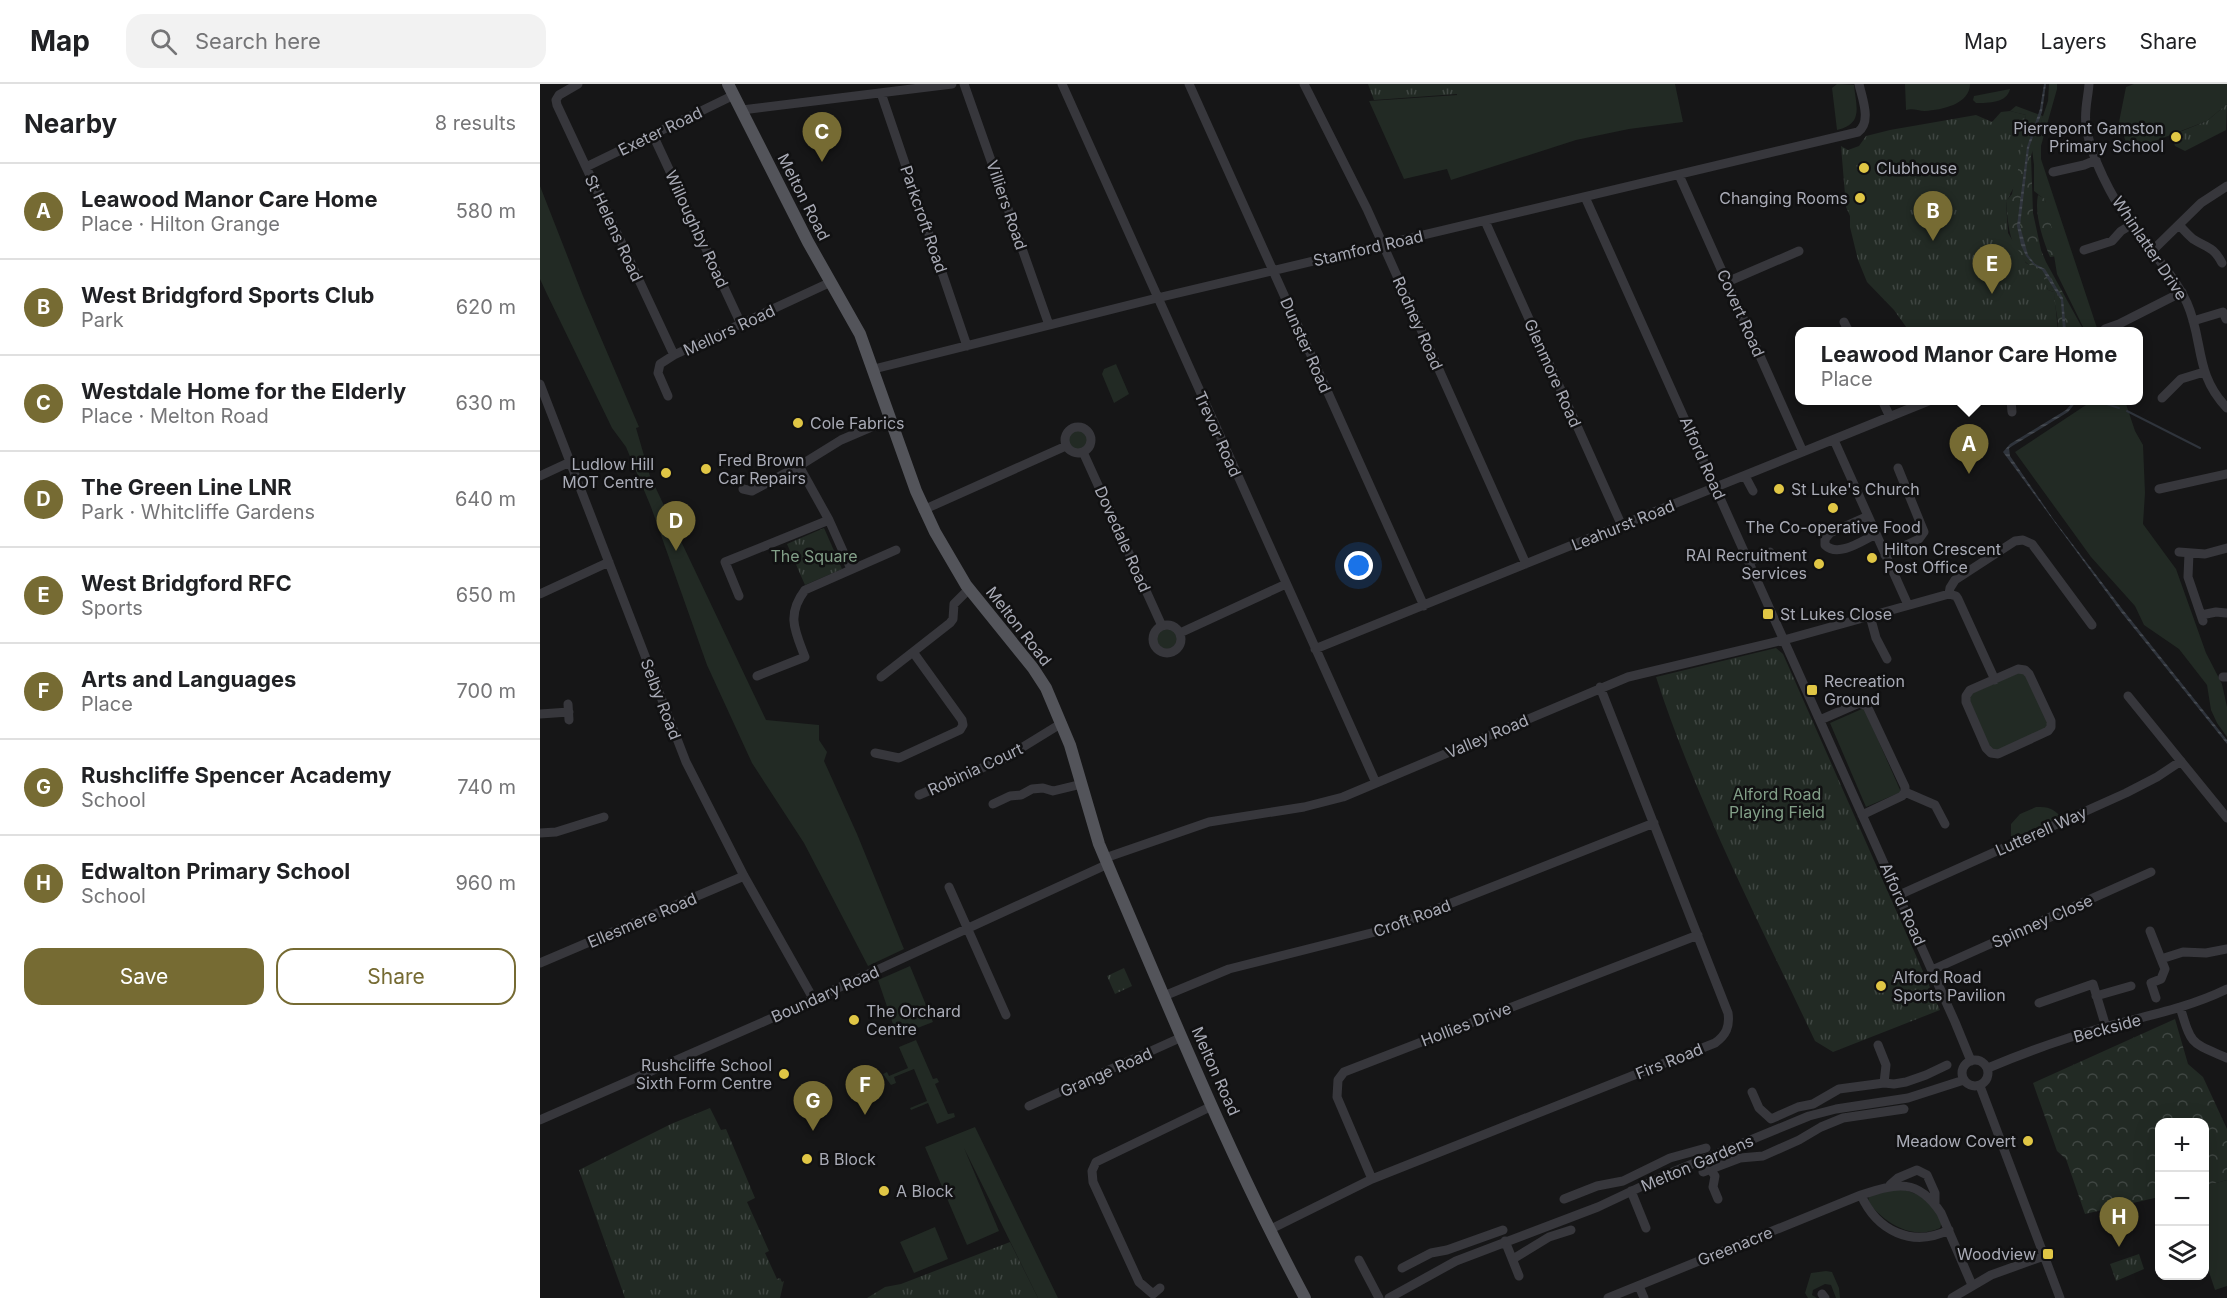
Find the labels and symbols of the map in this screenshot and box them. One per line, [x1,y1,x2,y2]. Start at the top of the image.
street label: Exeter Road [615,102,705,160]
pin: C [802,112,842,162]
place label: Pierrepont Gamston Primary School [2013,118,2164,156]
marker: Pierrepont Gamston Primary School [2169,130,2183,144]
street label: Melton Road [774,150,834,244]
street label: Villiers Road [982,158,1032,252]
place label: Clubhouse [1876,158,1957,178]
marker: Clubhouse [1857,161,1871,175]
street label: Parkcroft Road [896,163,952,275]
street label: Willoughby Road [661,167,733,291]
street label: St Helens Road [581,171,647,285]
place label: Changing Rooms [1719,188,1848,208]
marker: Changing Rooms [1853,191,1867,205]
pin: B [1914,192,1952,241]
street label: Whinlatter Drive [2108,192,2192,304]
street label: Stamford Road [1311,226,1425,270]
pin: E [1972,244,2012,294]
street label: Covert Road [1713,266,1769,360]
street label: Rodney Road [1389,273,1447,373]
street label: Dunster Road [1276,294,1336,396]
street label: Mellors Road [680,300,778,360]
street label: Glenmore Road [1520,316,1586,430]
street label: Trevor Road [1190,388,1246,480]
place label: Cole Fabrics [810,413,905,433]
street label: Alford Road [1676,413,1730,503]
marker: Cole Fabrics [791,416,805,430]
pin: A [1950,424,1988,474]
place label: Fred Brown Car Repairs [718,450,806,488]
place label: Ludlow Hill MOT Centre [562,454,654,492]
marker: Fred Brown Car Repairs [699,462,713,476]
marker: Ludlow Hill MOT Centre [659,466,673,480]
place label: St Luke's Church [1791,479,1920,499]
marker: St Luke's Church [1772,482,1786,496]
street label: Dovedale Road [1091,483,1155,595]
street label: Leahurst Road [1569,495,1677,555]
marker: The Co-operative Food [1826,501,1840,515]
pin: D [656,502,696,551]
place label: The Co-operative Food [1745,517,1921,537]
place label: Hilton Crescent Post Office [1884,539,2001,577]
place label: RAI Recruitment Services [1686,545,1807,583]
park label: The Square [770,546,858,566]
your location [1344,551,1373,580]
marker: Hilton Crescent Post Office [1865,551,1879,565]
marker: RAI Recruitment Services [1812,557,1826,571]
street label: Melton Road [982,582,1056,670]
place label: St Lukes Close [1780,604,1892,624]
marker: St Lukes Close [1761,607,1775,621]
street label: Selby Road [636,656,686,742]
place label: Recreation Ground [1824,671,1905,709]
marker: Recreation Ground [1805,683,1819,697]
street label: Valley Road [1443,710,1531,762]
street label: Robinia Court [924,738,1026,800]
park label: Alford Road Playing Field [1729,784,1825,822]
street label: Lutterell Way [1992,802,2090,860]
street label: Alford Road [1876,859,1930,949]
street label: Ellesmere Road [584,888,700,952]
street label: Spinney Close [1988,890,2096,952]
street label: Croft Road [1371,895,1453,941]
street label: Boundary Road [768,961,882,1027]
place label: Alford Road Sports Pavilion [1893,967,2006,1005]
marker: Alford Road Sports Pavilion [1874,979,1888,993]
street label: Hollies Drive [1418,998,1514,1050]
place label: The Orchard Centre [866,1001,961,1039]
street label: Beckside [2071,1009,2143,1047]
marker: The Orchard Centre [847,1013,861,1027]
street label: Melton Road [1188,1023,1244,1119]
street label: Firs Road [1632,1038,1706,1084]
street label: Grange Road [1057,1043,1155,1101]
place label: Rushcliffe School Sixth Form Centre [636,1055,772,1093]
pin: F [846,1066,884,1115]
marker: Rushcliffe School Sixth Form Centre [777,1067,791,1081]
pin: G [794,1082,832,1131]
street label: Melton Gardens [1638,1130,1756,1196]
place label: Meadow Covert [1896,1131,2016,1151]
marker: Meadow Covert [2021,1134,2035,1148]
place label: B Block [819,1149,876,1169]
marker: B Block [800,1152,814,1166]
place label: A Block [896,1181,954,1201]
marker: A Block [877,1184,891,1198]
pin: H [2100,1198,2138,1247]
street label: Greenacre [1695,1222,1775,1270]
place label: Woodview [1957,1244,2036,1264]
marker: Woodview [2041,1247,2055,1261]

